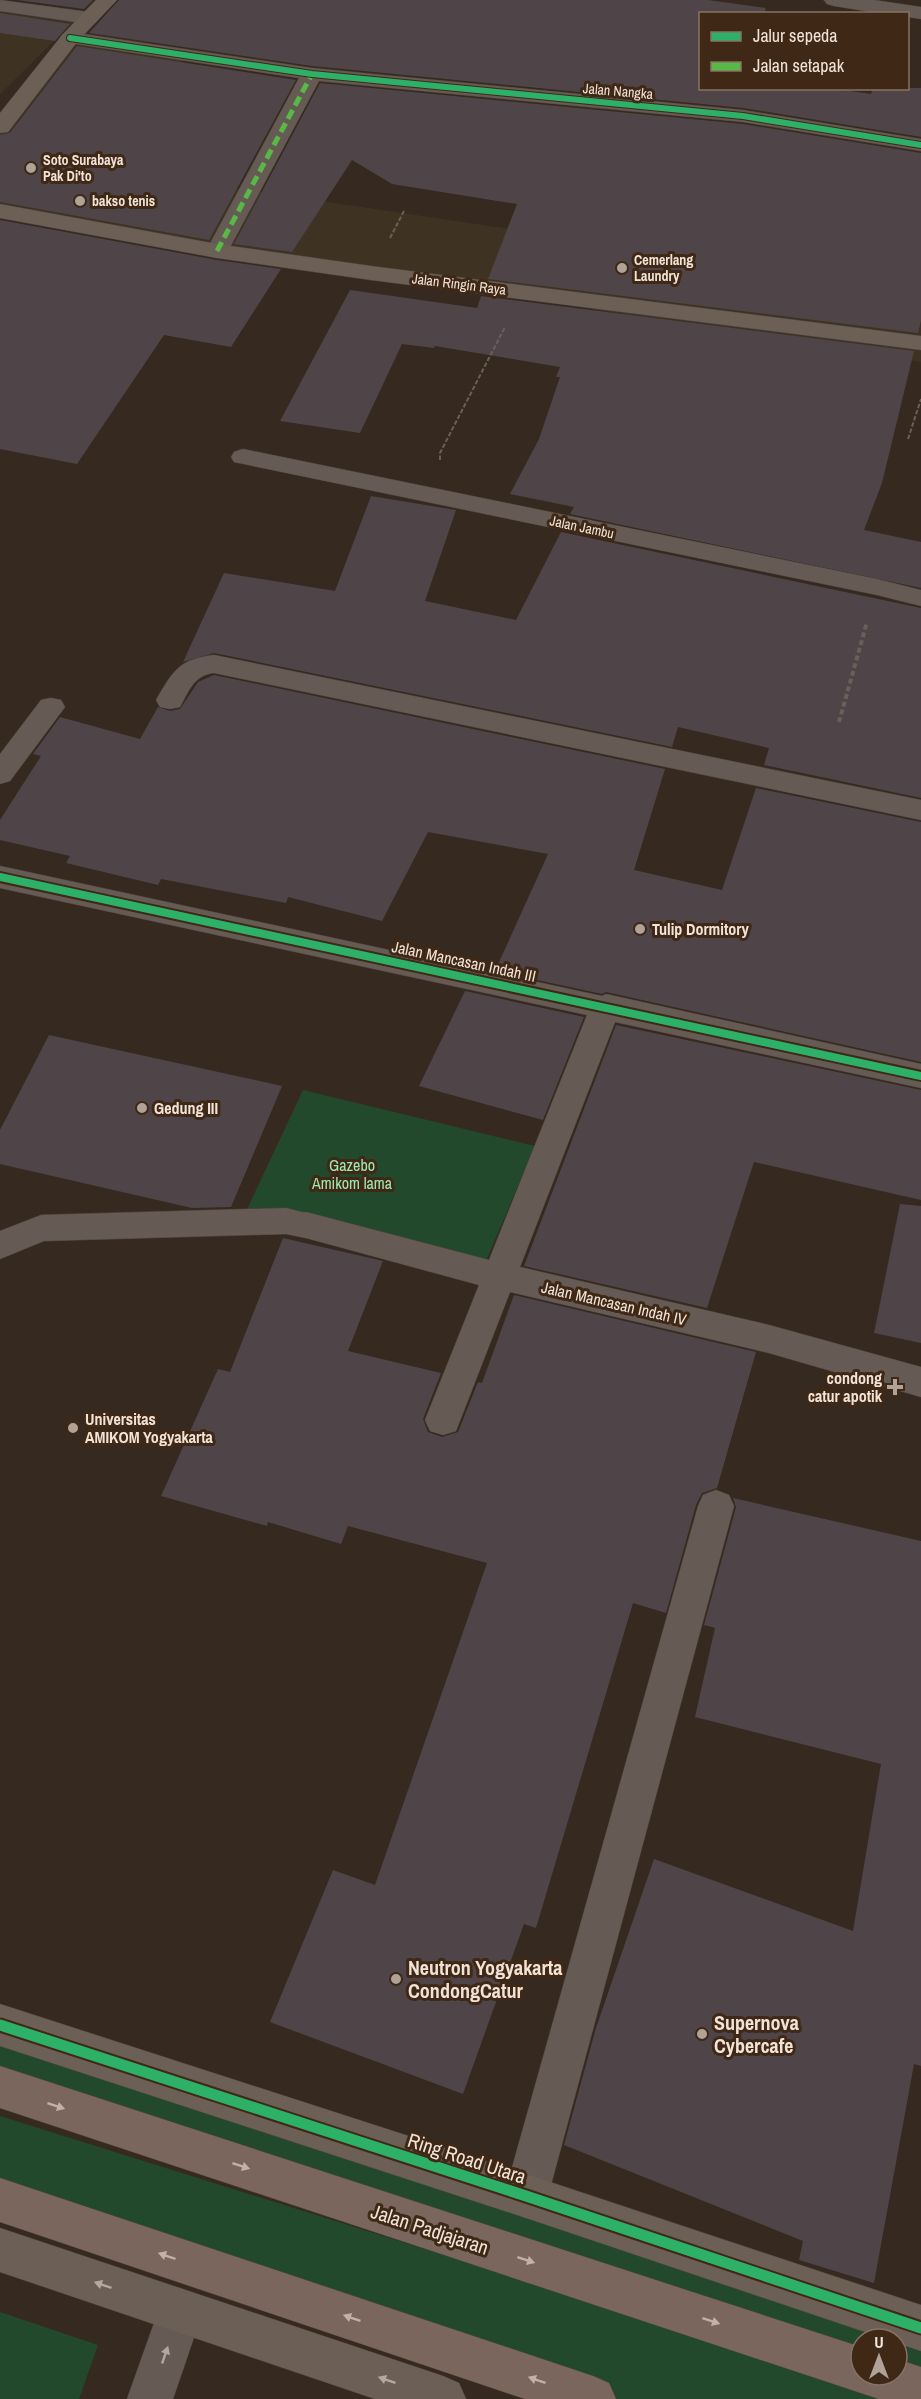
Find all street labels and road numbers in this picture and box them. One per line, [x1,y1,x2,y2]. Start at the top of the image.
street label: Jalan Nangka [582,79,654,103]
street label: Jalan Ringin Raya [411,269,508,299]
street label: Jalan Jambu [548,511,616,543]
street label: Jalan Mancasan Indah III [390,935,538,987]
street label: Jalan Mancasan Indah IV [539,1276,689,1330]
street label: Ring Road Utara [404,2126,530,2190]
street label: Jalan Padjajaran [368,2197,492,2261]

